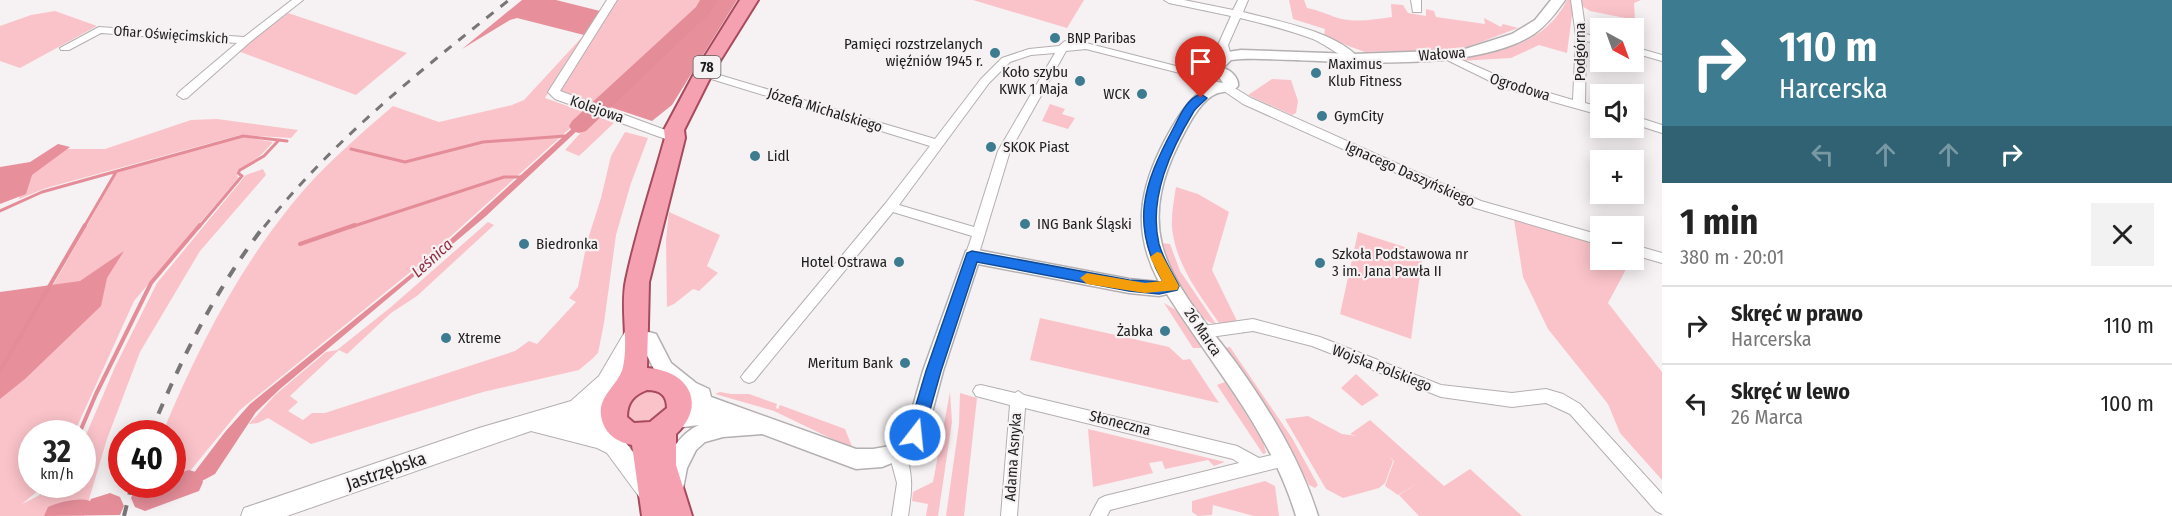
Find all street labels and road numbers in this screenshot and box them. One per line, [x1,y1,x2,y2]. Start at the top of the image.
street label: Ofiar Oświęcimskich [113,23,229,47]
street label: Podgórna [1571,23,1589,81]
street label: Wałowa [1418,43,1466,65]
road number: 78 [694,56,720,78]
street label: Ogrodowa [1488,69,1552,105]
street label: Józefa Michalskiego [765,84,885,136]
street label: Kolejowa [568,91,626,127]
street label: Ignacego Daszyńskiego [1342,137,1478,211]
street label: 26 Marca [1180,305,1226,359]
street label: Wojska Polskiego [1330,341,1434,395]
street label: Słoneczna [1088,407,1152,439]
street label: Adama Asnyka [1001,412,1025,502]
street label: Jastrzębska [343,447,429,495]

